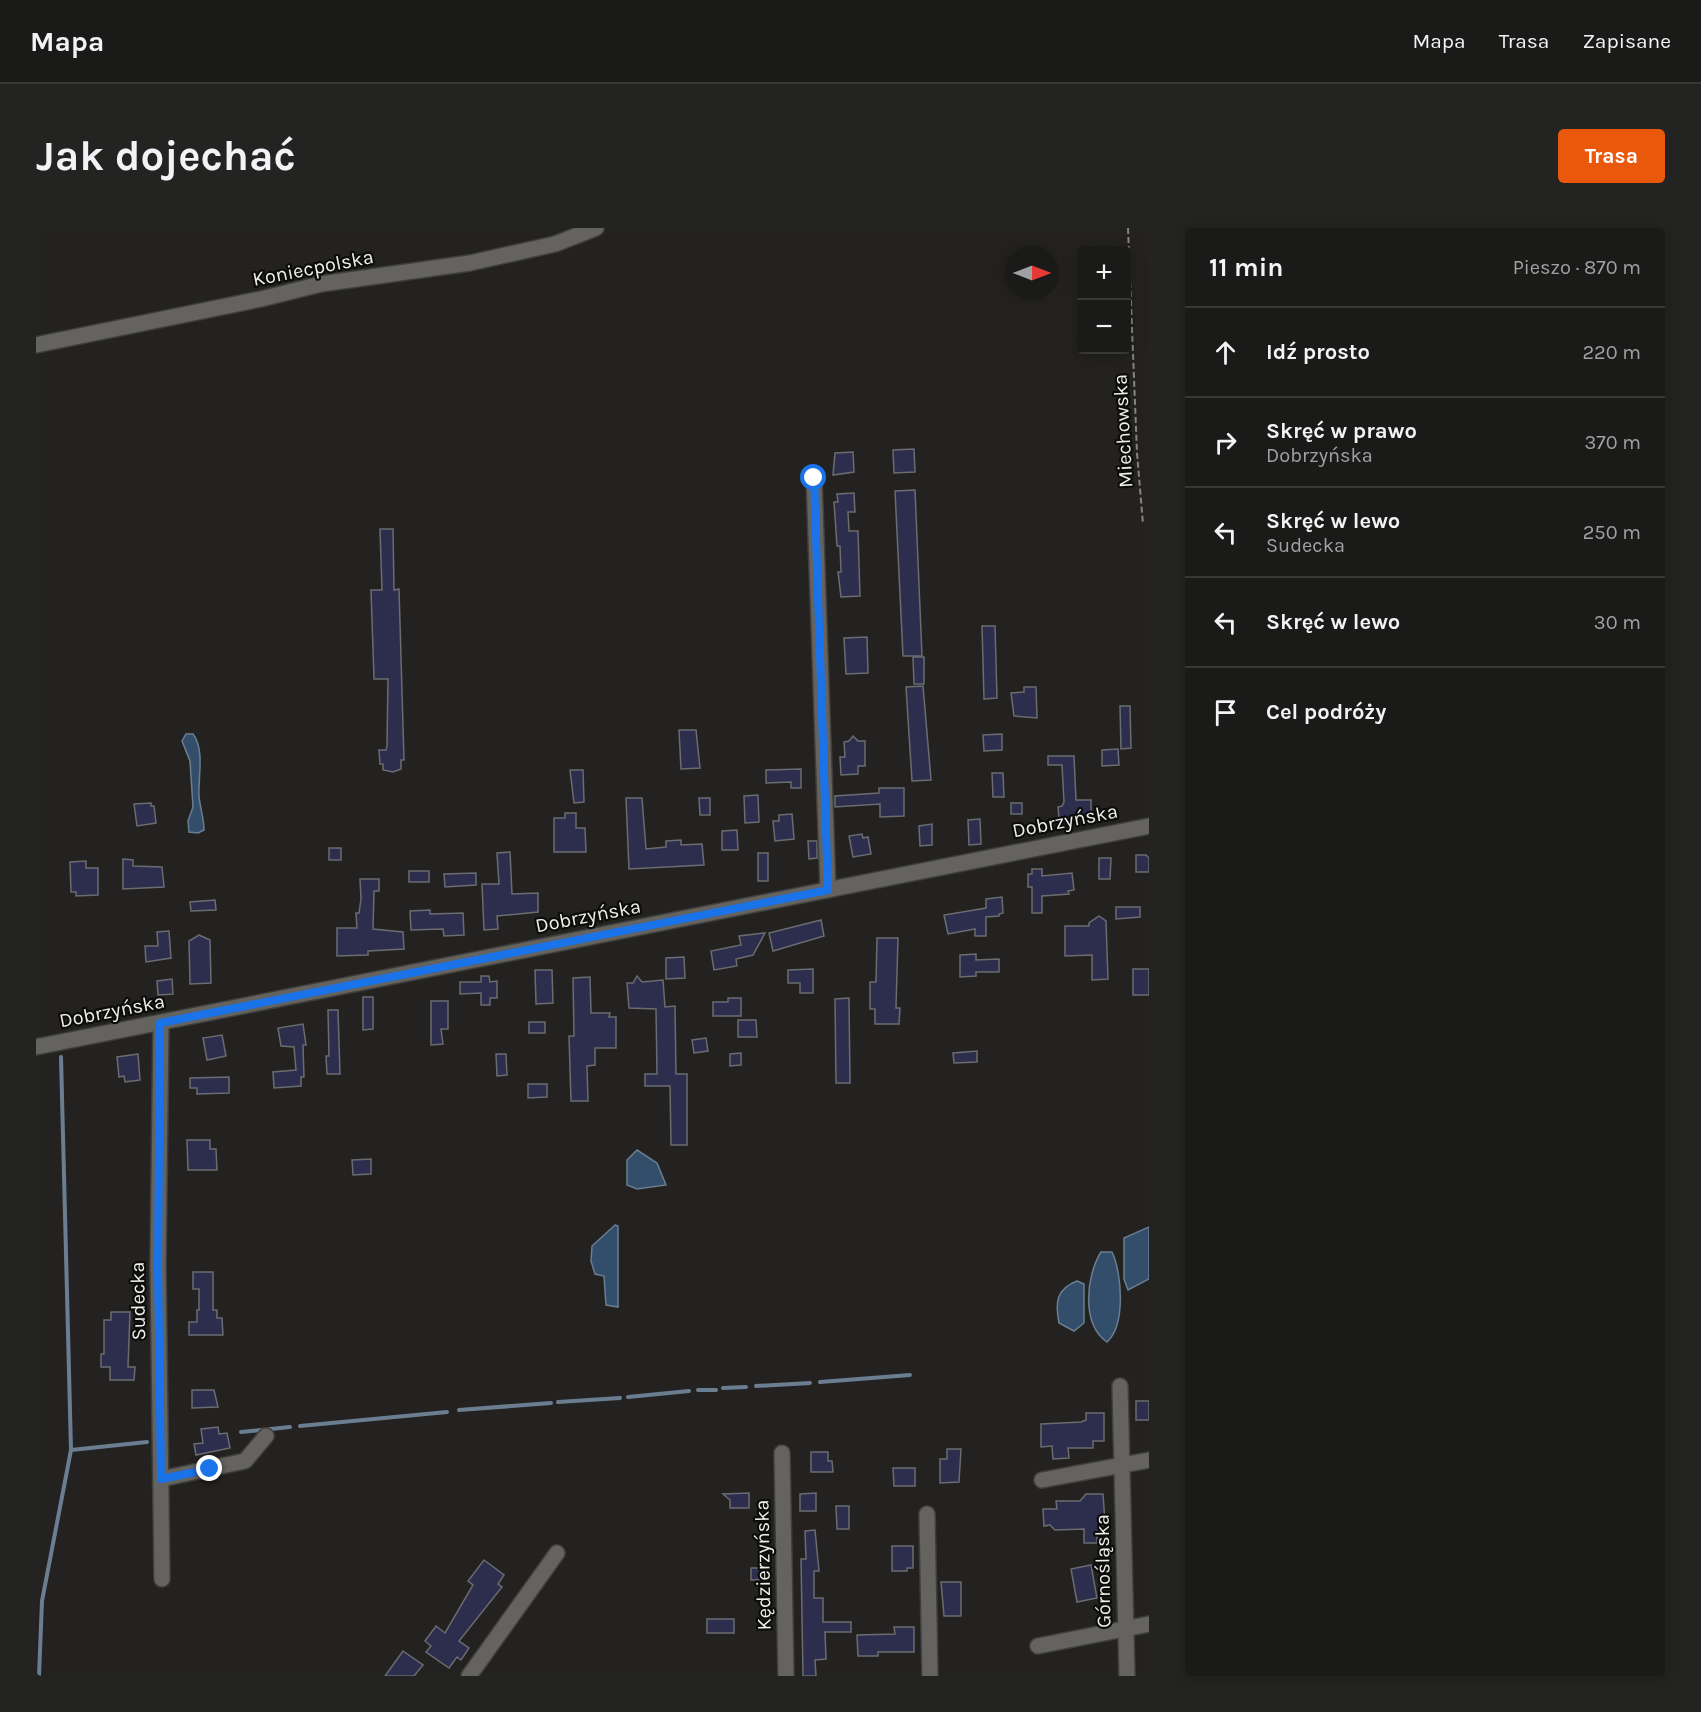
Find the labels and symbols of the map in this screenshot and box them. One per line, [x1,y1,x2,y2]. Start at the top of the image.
street label: Koniecpolska [251,245,375,291]
north arrow [1005,246,1059,300]
street label: Miechowska [1109,374,1137,488]
route start [800,464,826,490]
street label: Dobrzyńska [1010,800,1120,842]
street label: Dobrzyńska [533,895,643,937]
street label: Dobrzyńska [57,990,167,1032]
street label: Sudecka [126,1261,150,1341]
route end [196,1455,222,1481]
street label: Kędzierzyńska [750,1499,776,1631]
street label: Górnośląska [1091,1514,1115,1628]

